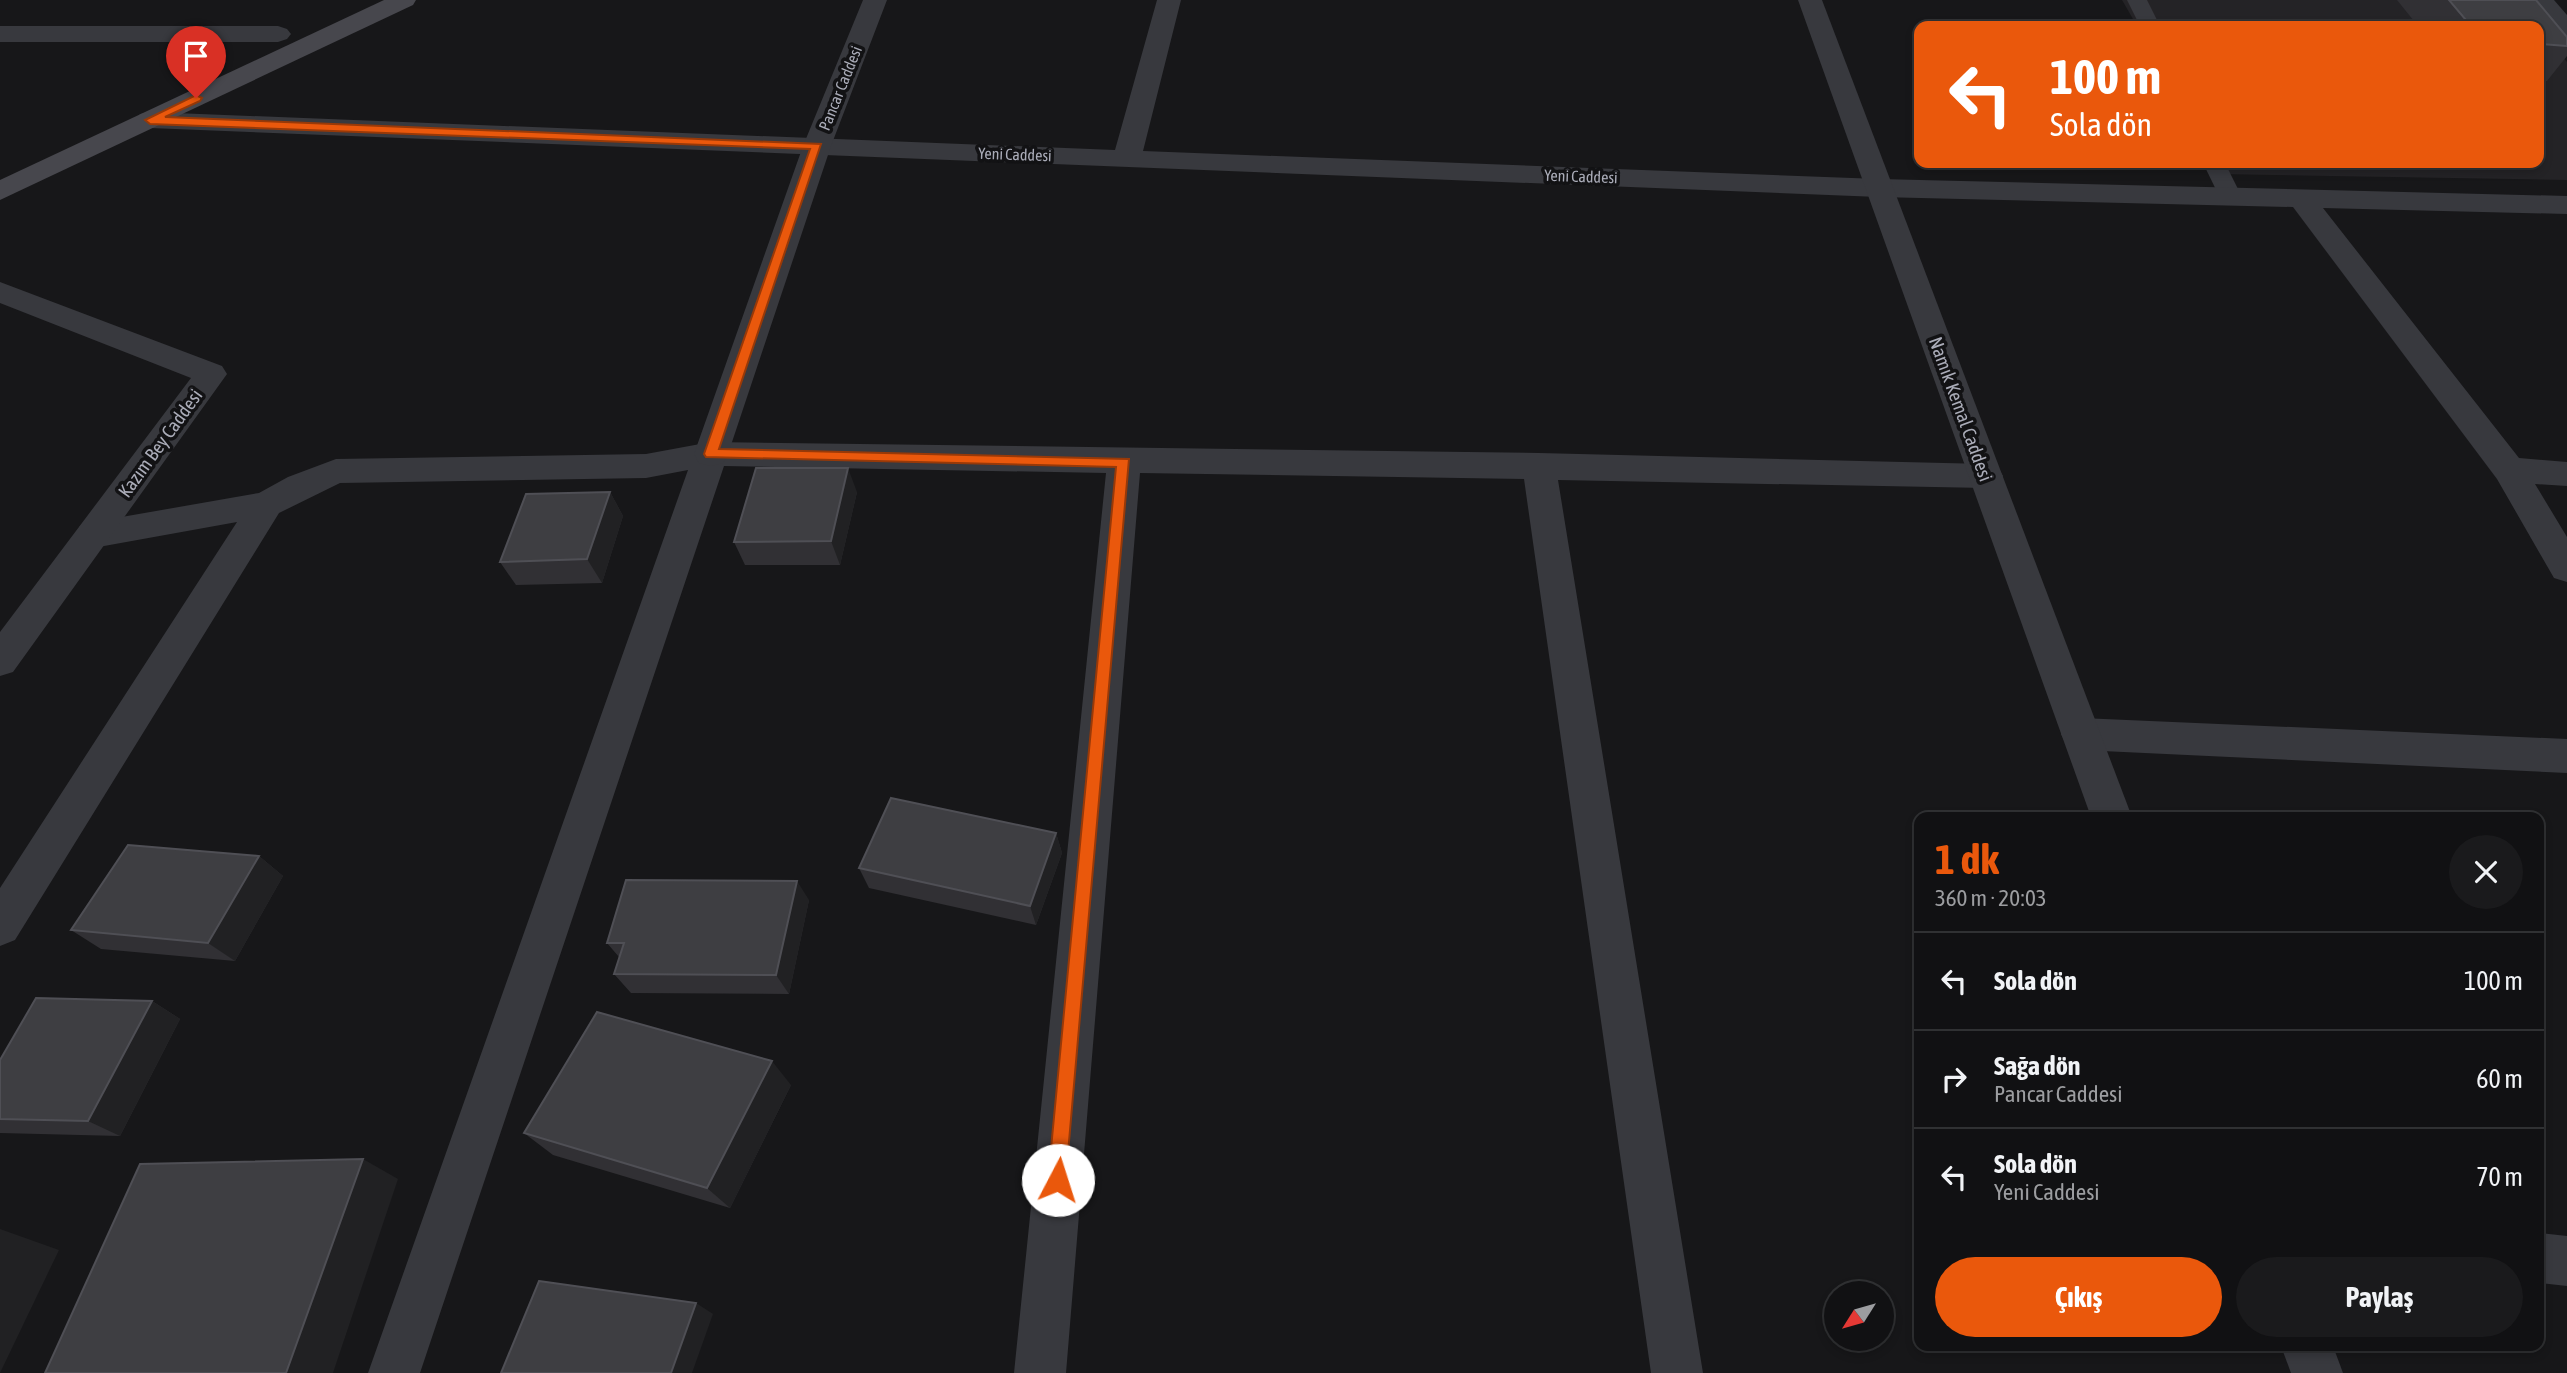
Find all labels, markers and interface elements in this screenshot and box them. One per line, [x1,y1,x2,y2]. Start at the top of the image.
pin [166,26,226,98]
icon: arrive [177,37,215,75]
street label: Pancar Caddesi [815,43,865,133]
text: 100 m [2050,48,2161,104]
icon: left [1935,49,2026,140]
text: Sola dön [2050,106,2152,143]
street label: Yeni Caddesi [978,144,1052,164]
street label: Yeni Caddesi [1544,166,1618,186]
street label: Namık Kemal Caddesi [1925,334,1997,484]
street label: Kazım Bey Caddesi [113,385,207,501]
text: 1 dk [1935,835,1999,883]
button: close [2449,835,2523,909]
text: 360 m · 20:03 [1935,885,2047,911]
icon: left [1935,962,1973,1000]
text: Sola dön [1994,966,2077,996]
text: 100 m [2464,966,2523,996]
text: Sağa dön [1994,1051,2080,1081]
icon: right [1935,1060,1973,1098]
text: 60 m [2476,1064,2523,1094]
text: Pancar Caddesi [1994,1081,2123,1107]
position arrow [1021,1143,1095,1217]
text: Sola dön [1994,1149,2077,1179]
icon: left [1935,1158,1973,1196]
text: 70 m [2476,1162,2523,1192]
text: Yeni Caddesi [1994,1179,2100,1205]
button: Çıkış [1935,1257,2222,1337]
button: Paylaş [2236,1257,2523,1337]
north arrow [1824,1281,1894,1351]
map controls [1824,1281,1894,1351]

